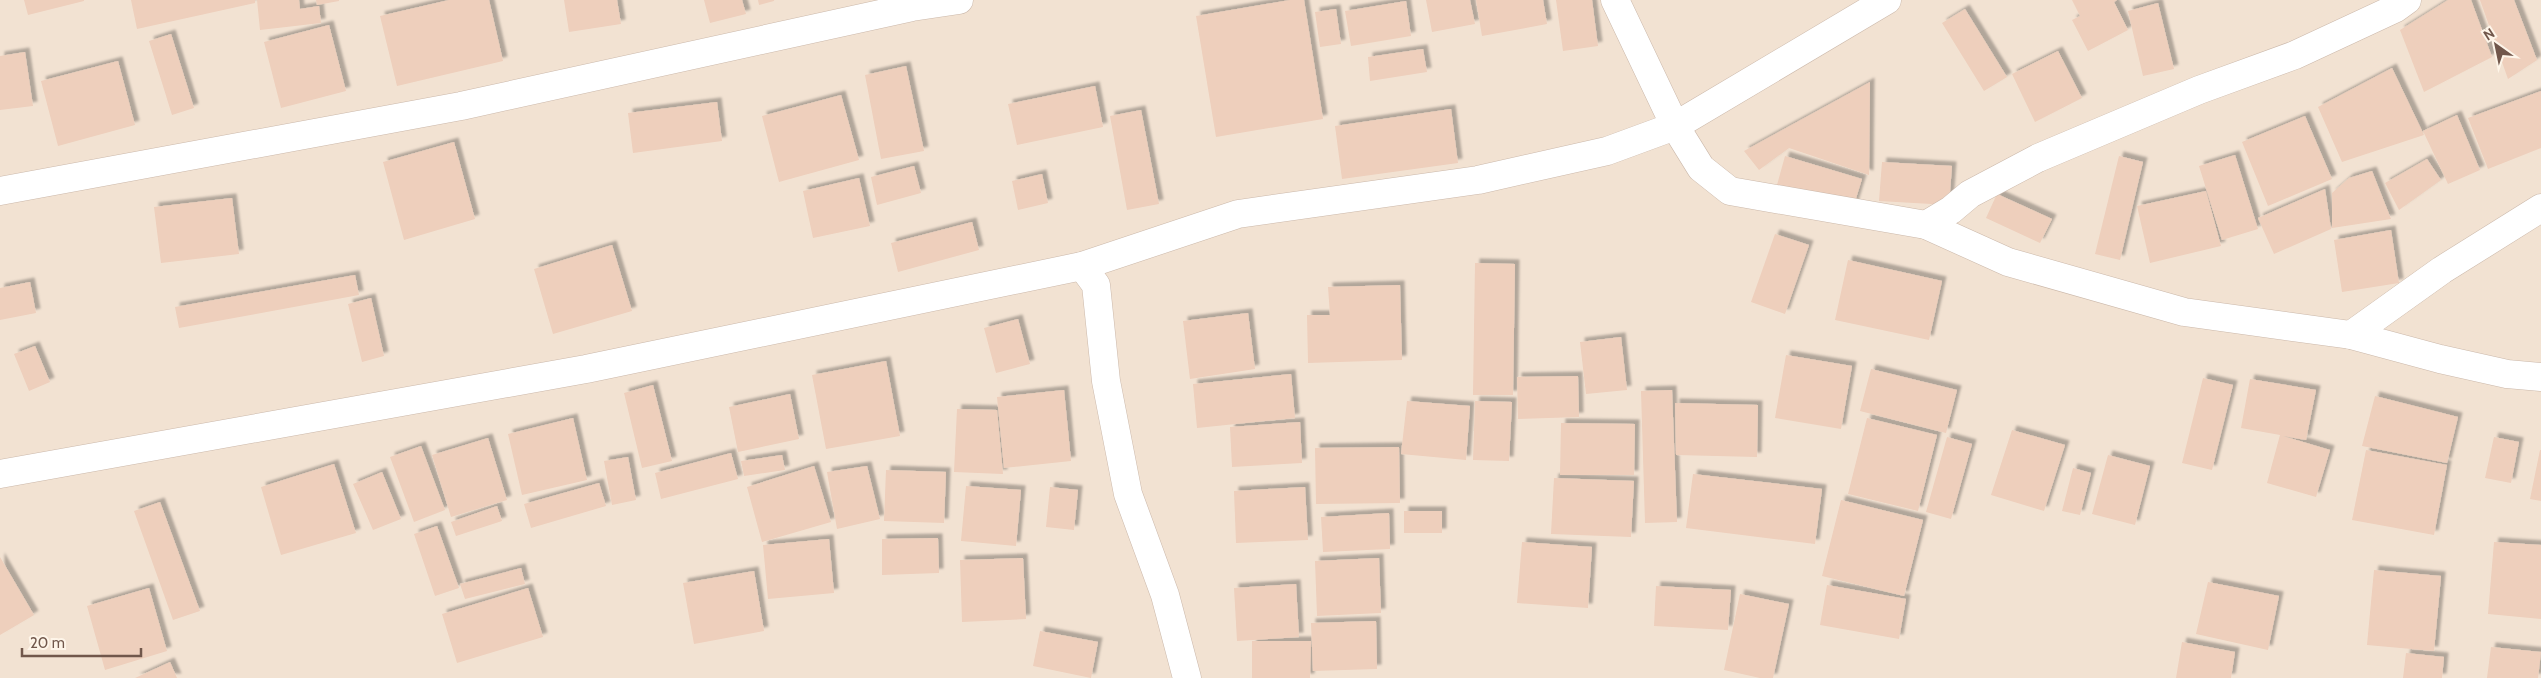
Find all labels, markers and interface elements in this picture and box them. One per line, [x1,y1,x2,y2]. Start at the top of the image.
north arrow [2471,20,2521,70]
text: N [2480,24,2498,44]
scale bar [22,626,141,658]
text: 20 m [30,634,65,652]

